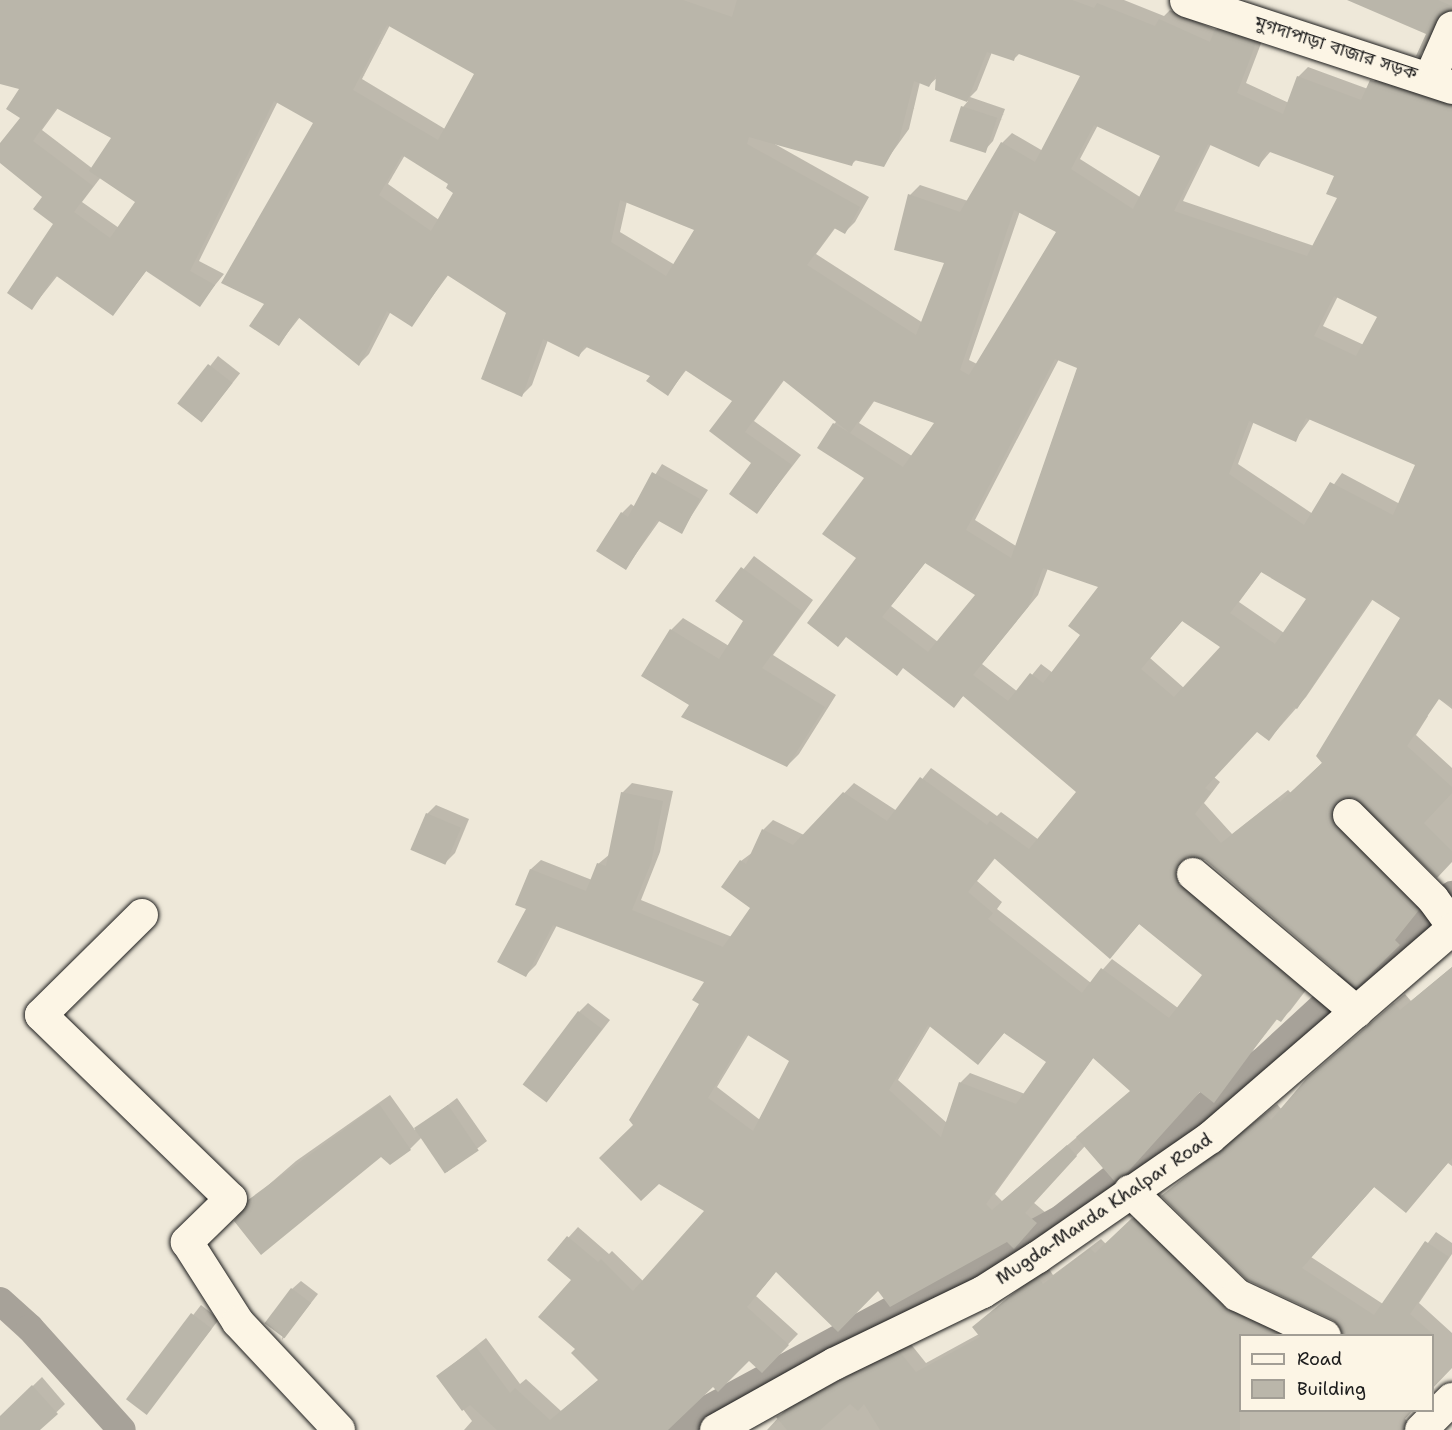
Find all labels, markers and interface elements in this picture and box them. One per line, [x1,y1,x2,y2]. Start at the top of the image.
street label: মুগদাপাড়া বাজার সড়ক [1252,11,1420,85]
street label: Mugda-Manda Khalpar Road [992,1129,1216,1289]
legend [1239,1334,1434,1412]
text: Road [1297,1347,1342,1371]
text: Building [1297,1377,1366,1401]

